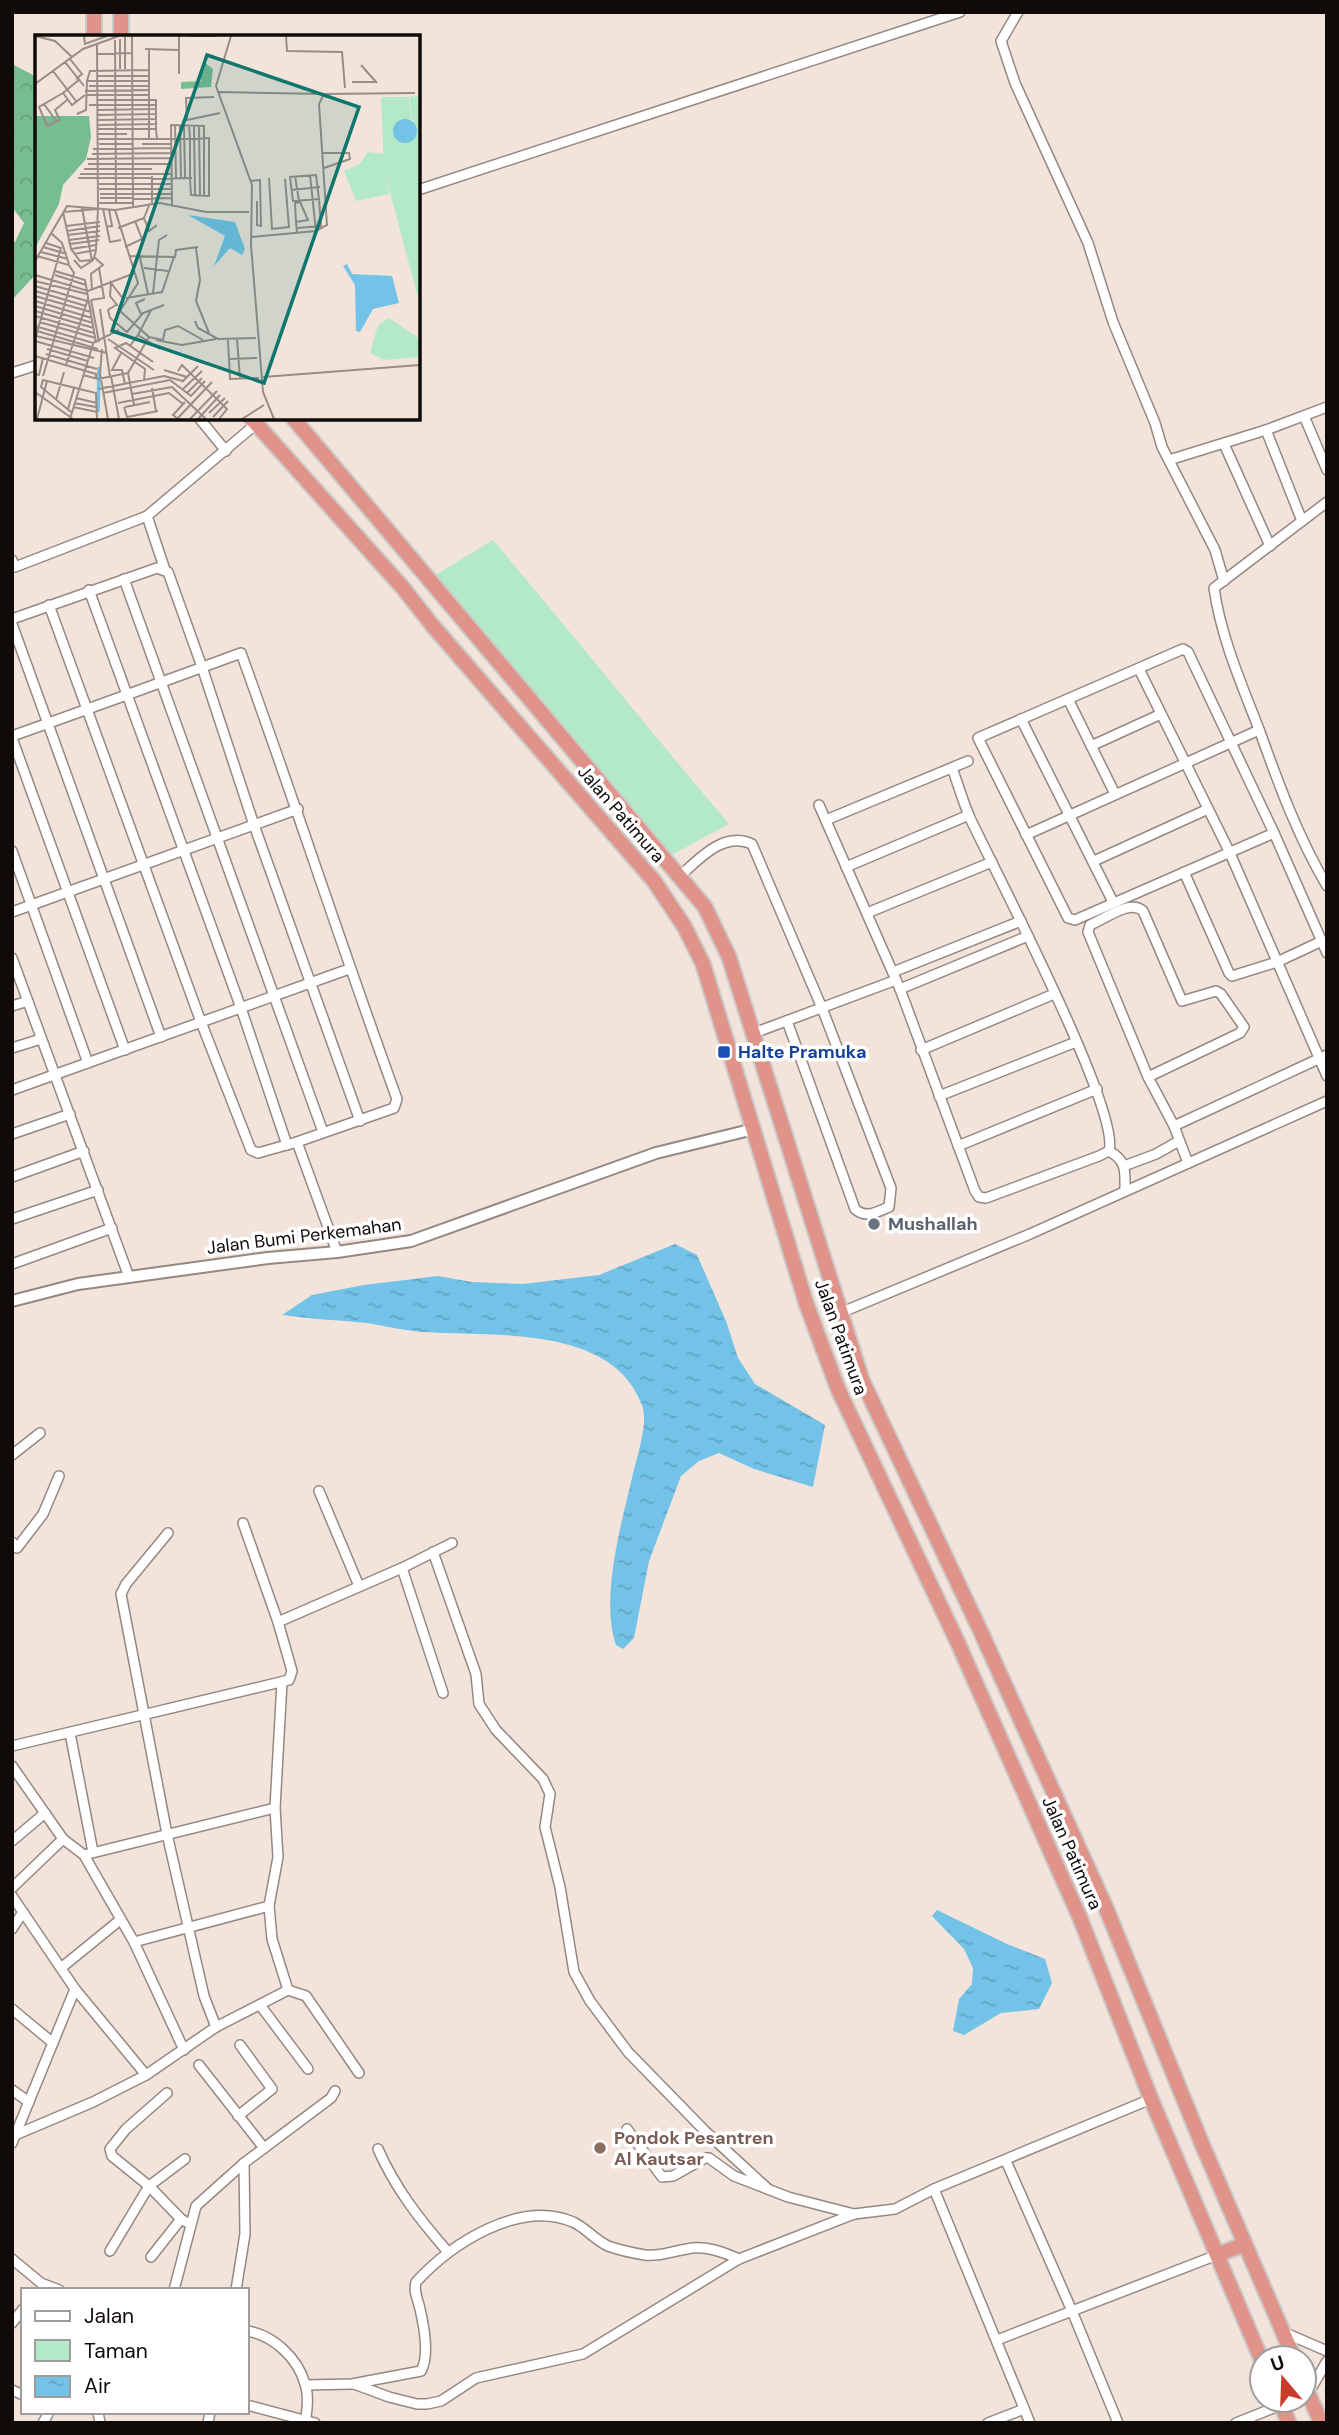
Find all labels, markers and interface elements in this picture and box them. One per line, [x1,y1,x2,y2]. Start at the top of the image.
inset map [35,35,420,420]
street label: Jalan Patimura [572,760,670,868]
place label: Halte Pramuka [738,1040,866,1064]
marker: Halte Pramuka [716,1044,732,1060]
street label: Jalan Bumi Perkemahan [205,1212,403,1260]
place label: Mushallah [888,1212,978,1236]
marker: Mushallah [866,1216,882,1232]
street label: Jalan Patimura [809,1276,873,1398]
street label: Jalan Patimura [1036,1793,1108,1913]
place label: Pondok Pesantren Al Kautsar [614,2126,774,2171]
marker: Pondok Pesantren Al Kautsar [592,2140,608,2156]
legend [21,2288,248,2414]
text: Jalan [84,2302,134,2330]
text: Taman [84,2337,148,2365]
north arrow [1248,2344,1318,2414]
text: U [1267,2349,1288,2377]
text: Air [84,2372,111,2400]

